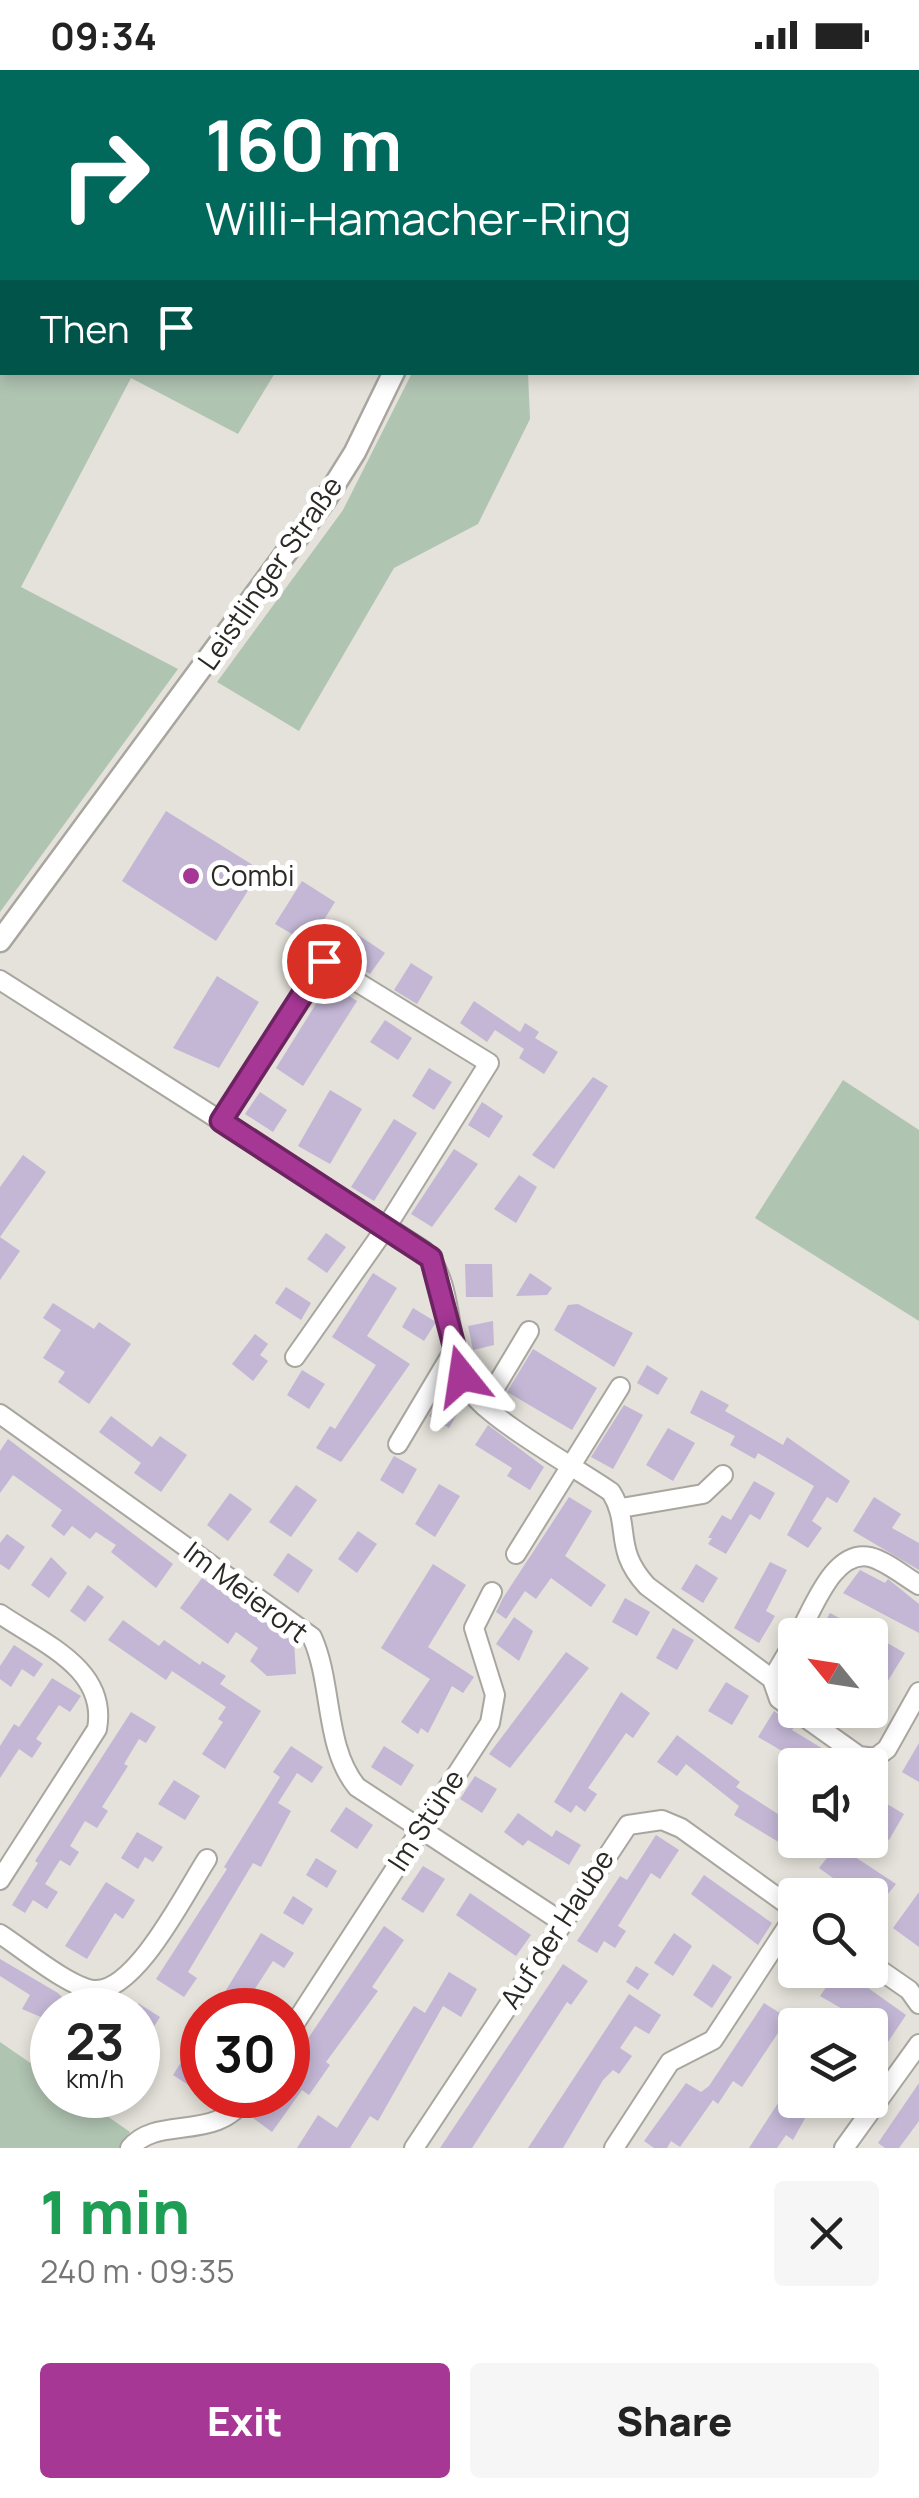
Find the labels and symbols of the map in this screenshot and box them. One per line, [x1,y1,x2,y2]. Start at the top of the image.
street label: Leistlinger Straße [188,468,350,677]
place label: Combi [211,856,294,894]
marker: Combi [180,865,202,887]
pin [282,919,367,1004]
position arrow [410,1324,514,1428]
street label: Im Meierort [177,1532,316,1650]
north arrow [778,1618,888,1728]
street label: Im Stühe [378,1761,472,1878]
street label: Auf der Haube [490,1841,622,2015]
speed limit sign: 30 [180,1988,310,2118]

